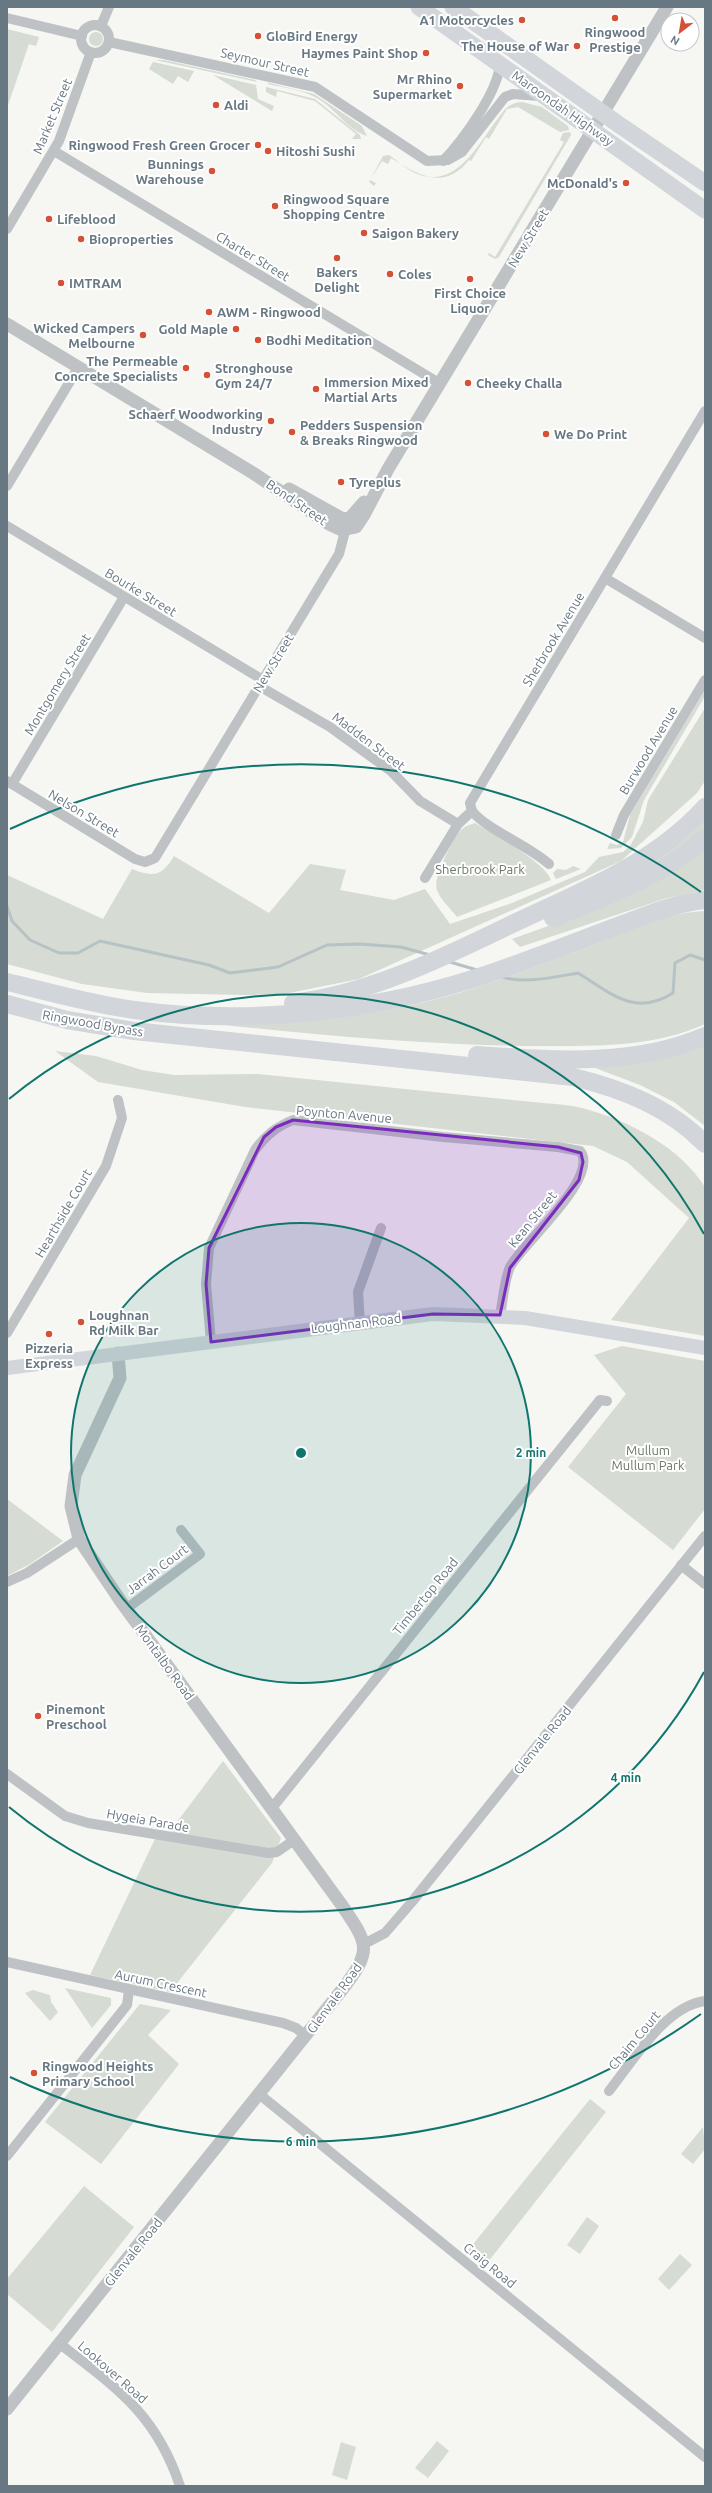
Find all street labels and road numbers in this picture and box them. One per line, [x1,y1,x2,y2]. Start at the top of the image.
street label: Seymour Street [219,45,311,79]
street label: Maroondah Highway [510,68,616,148]
street label: Market Street [30,76,74,156]
street label: New Street [505,206,551,270]
street label: Charter Street [214,229,292,283]
street label: Bond Street [264,477,330,527]
street label: Bourke Street [103,565,179,619]
street label: Sherbrook Avenue [519,589,587,689]
street label: Montgomery Street [21,631,93,737]
street label: New Street [250,631,296,695]
street label: Burwood Avenue [616,703,680,797]
street label: Madden Street [330,709,408,773]
street label: Nelson Street [46,786,122,840]
street label: Ringwood Bypass [42,1007,145,1039]
street label: Poynton Avenue [296,1103,392,1125]
street label: Hearthside Court [32,1166,94,1260]
street label: Kean Street [505,1188,559,1250]
street label: Loughnan Road [310,1311,402,1335]
street label: Jarrah Court [124,1541,190,1597]
street label: Timbertop Road [390,1555,460,1637]
street label: Montalbo Road [133,1622,197,1702]
street label: Glenvale Road [510,1703,574,1777]
street label: Hygeia Parade [106,1806,190,1834]
street label: Glenvale Road [304,1960,364,2036]
street label: Aurum Crescent [114,1966,208,2000]
street label: Chaim Court [605,2008,663,2072]
street label: Glenvale Road [101,2215,165,2289]
street label: Craig Road [461,2240,519,2290]
street label: Lookover Road [76,2338,150,2406]

